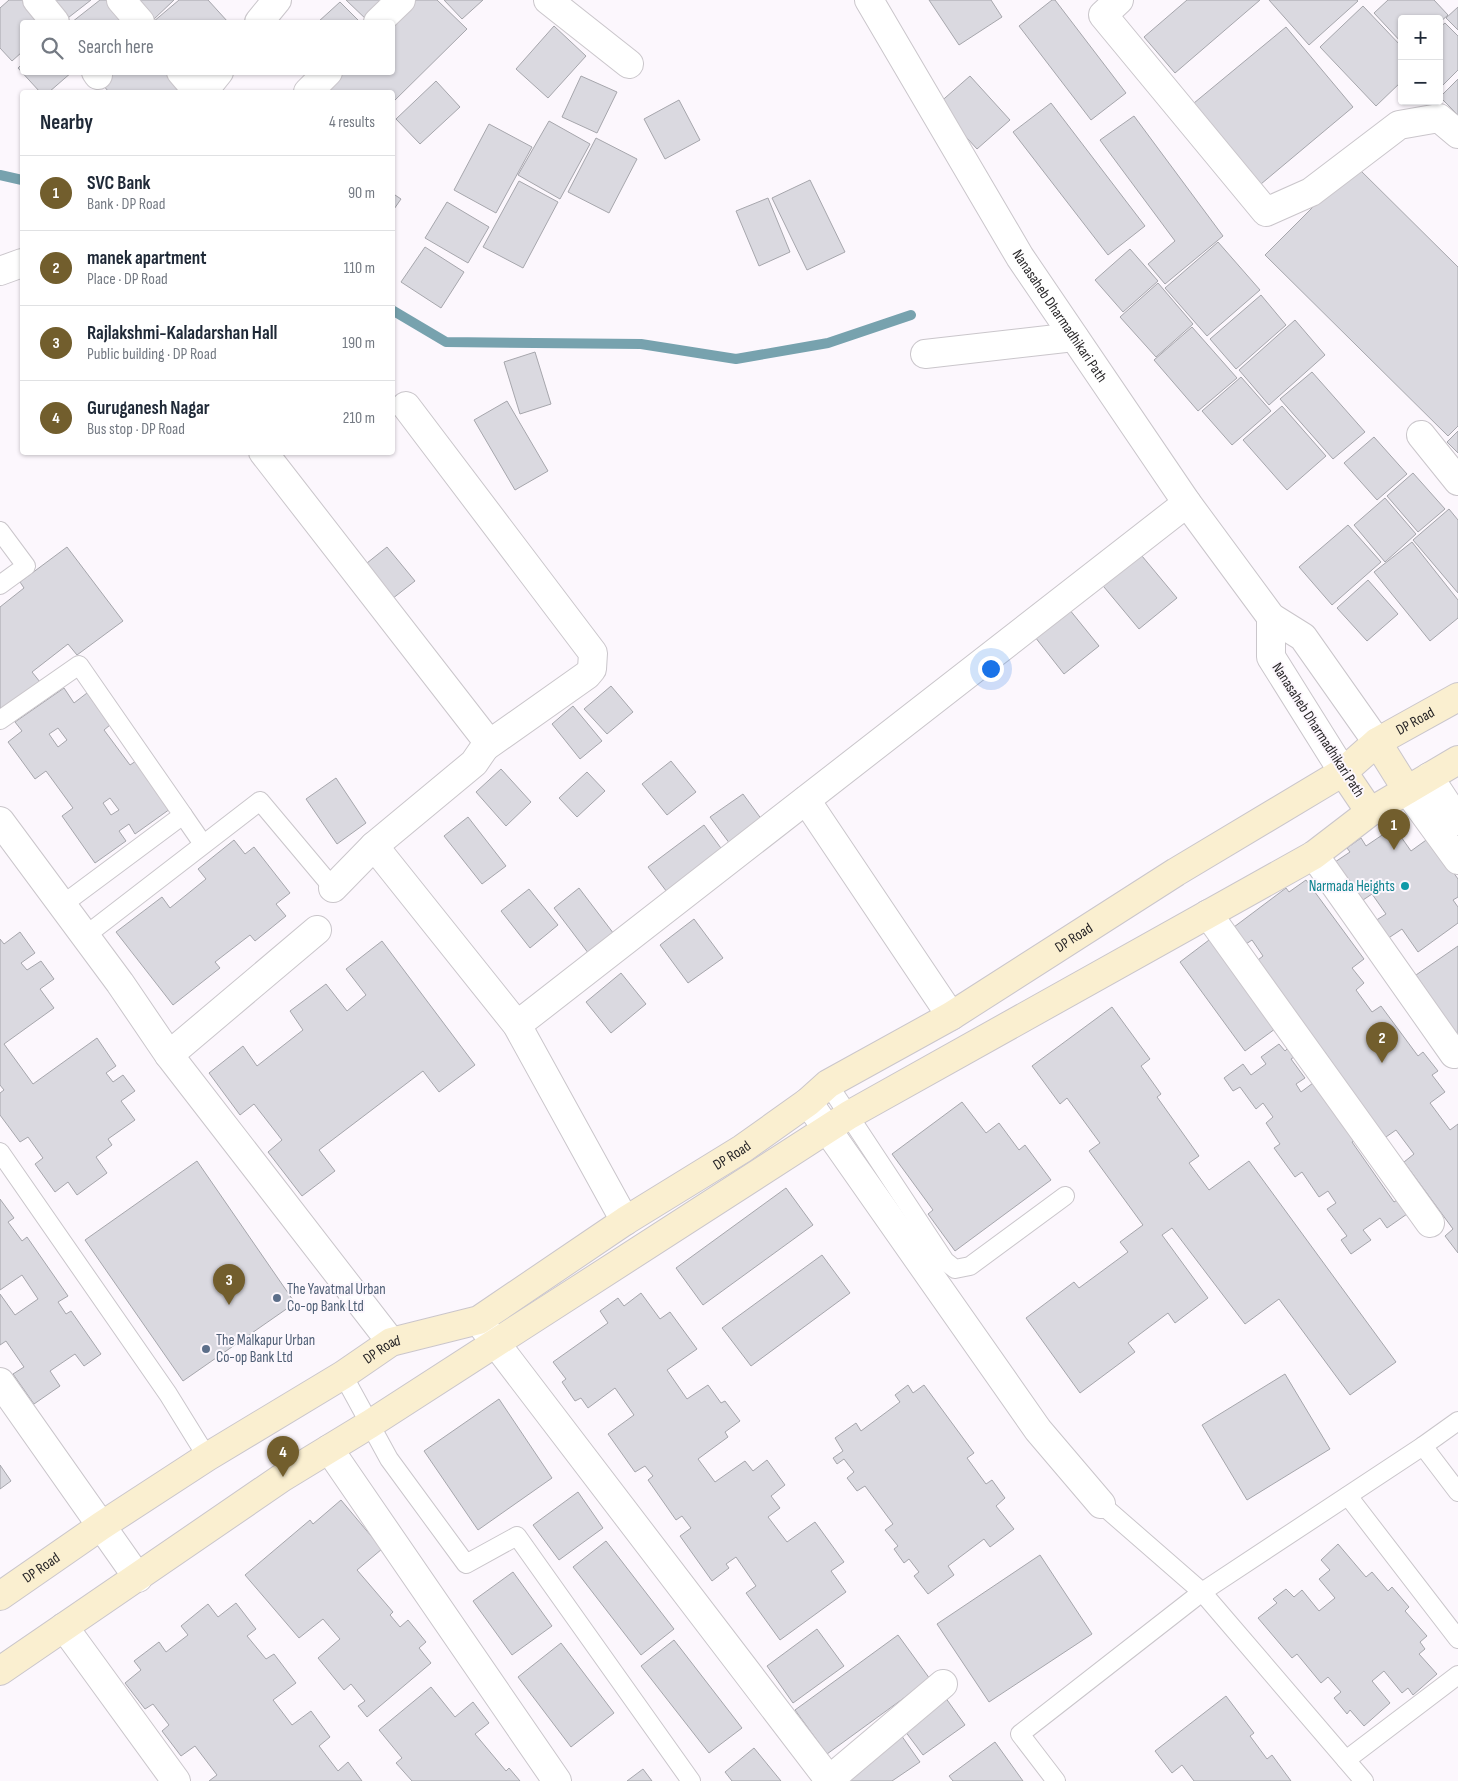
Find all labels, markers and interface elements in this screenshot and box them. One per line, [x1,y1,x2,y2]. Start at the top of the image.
map controls [1398,15,1443,105]
button: + [1398,15,1443,60]
search box [20,20,395,75]
icon: search [38,34,66,62]
text: Search here [78,36,154,59]
button: − [1398,60,1443,105]
text: Nearby [40,110,93,135]
text: 4 results [329,113,375,132]
text: SVC Bank [87,172,151,195]
text: 1 [53,184,59,203]
text: 90 m [348,184,375,203]
text: Bank · DP Road [87,195,165,214]
street label: Nanasaheb Dharmadhikari Path [1008,246,1112,386]
text: manek apartment [87,247,207,270]
text: 2 [52,259,60,278]
text: 110 m [344,259,375,278]
text: Place · DP Road [87,270,168,289]
text: Rajlakshmi-Kaladarshan Hall [87,322,277,345]
text: 3 [52,334,60,353]
text: 190 m [342,334,375,353]
text: Public building · DP Road [87,345,217,364]
text: Guruganesh Nagar [87,397,210,420]
text: 4 [52,409,60,428]
text: 210 m [343,409,375,428]
text: Bus stop · DP Road [87,420,185,439]
your location [978,656,1004,682]
street label: Nanasaheb Dharmadhikari Path [1267,659,1369,801]
street label: DP Road [1392,703,1438,739]
pin: 1 [1378,809,1410,850]
place label: Narmada Heights [1309,877,1395,896]
marker: Narmada Heights [1399,880,1411,892]
street label: DP Road [1051,918,1096,957]
pin: 2 [1366,1022,1398,1063]
street label: DP Road [709,1136,755,1174]
pin: 3 [213,1264,245,1305]
place label: The Yavatmal Urban Co-op Bank Ltd [287,1280,386,1316]
marker: The Yavatmal Urban Co-op Bank Ltd [271,1292,283,1304]
place label: The Malkapur Urban Co-op Bank Ltd [216,1331,315,1367]
street label: DP Road [359,1331,402,1368]
marker: The Malkapur Urban Co-op Bank Ltd [200,1343,212,1355]
pin: 4 [267,1436,299,1477]
street label: DP Road [19,1548,63,1587]

